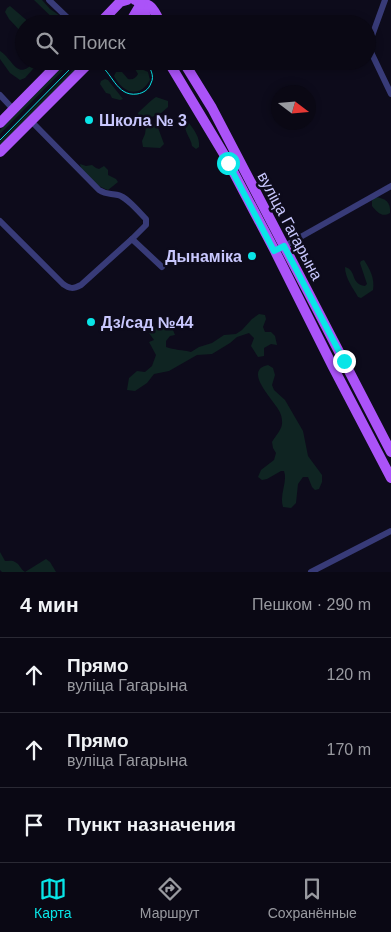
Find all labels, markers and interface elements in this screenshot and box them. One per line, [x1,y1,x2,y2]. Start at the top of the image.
search box [15,15,376,70]
icon: search [33,29,61,57]
text: Поиск [73,32,126,53]
north arrow [271,85,316,130]
place label: Школа № 3 [99,112,187,129]
marker: Школа № 3 [83,114,95,126]
route start [217,152,240,175]
street label: вуліца Гагарына [254,169,326,283]
place label: Дынаміка [165,248,242,265]
marker: Дынаміка [246,250,258,262]
place label: Дз/сад №44 [101,314,194,331]
marker: Дз/сад №44 [85,316,97,328]
route end [333,350,356,373]
text: 4 мин [20,593,79,616]
text: Пешком · 290 m [252,596,371,613]
text: Прямо [67,655,129,676]
icon: ahead [20,661,48,689]
text: 120 m [327,666,371,683]
text: вуліца Гагарына [67,677,187,694]
text: Прямо [67,730,129,751]
icon: ahead [20,736,48,764]
text: 170 m [327,741,371,758]
text: вуліца Гагарына [67,752,187,769]
icon: arrive [20,811,48,839]
text: Пункт назначения [67,814,236,835]
tab: Карта [34,875,72,921]
tab: Маршрут [140,875,199,921]
tab: Сохранённые [268,875,357,921]

